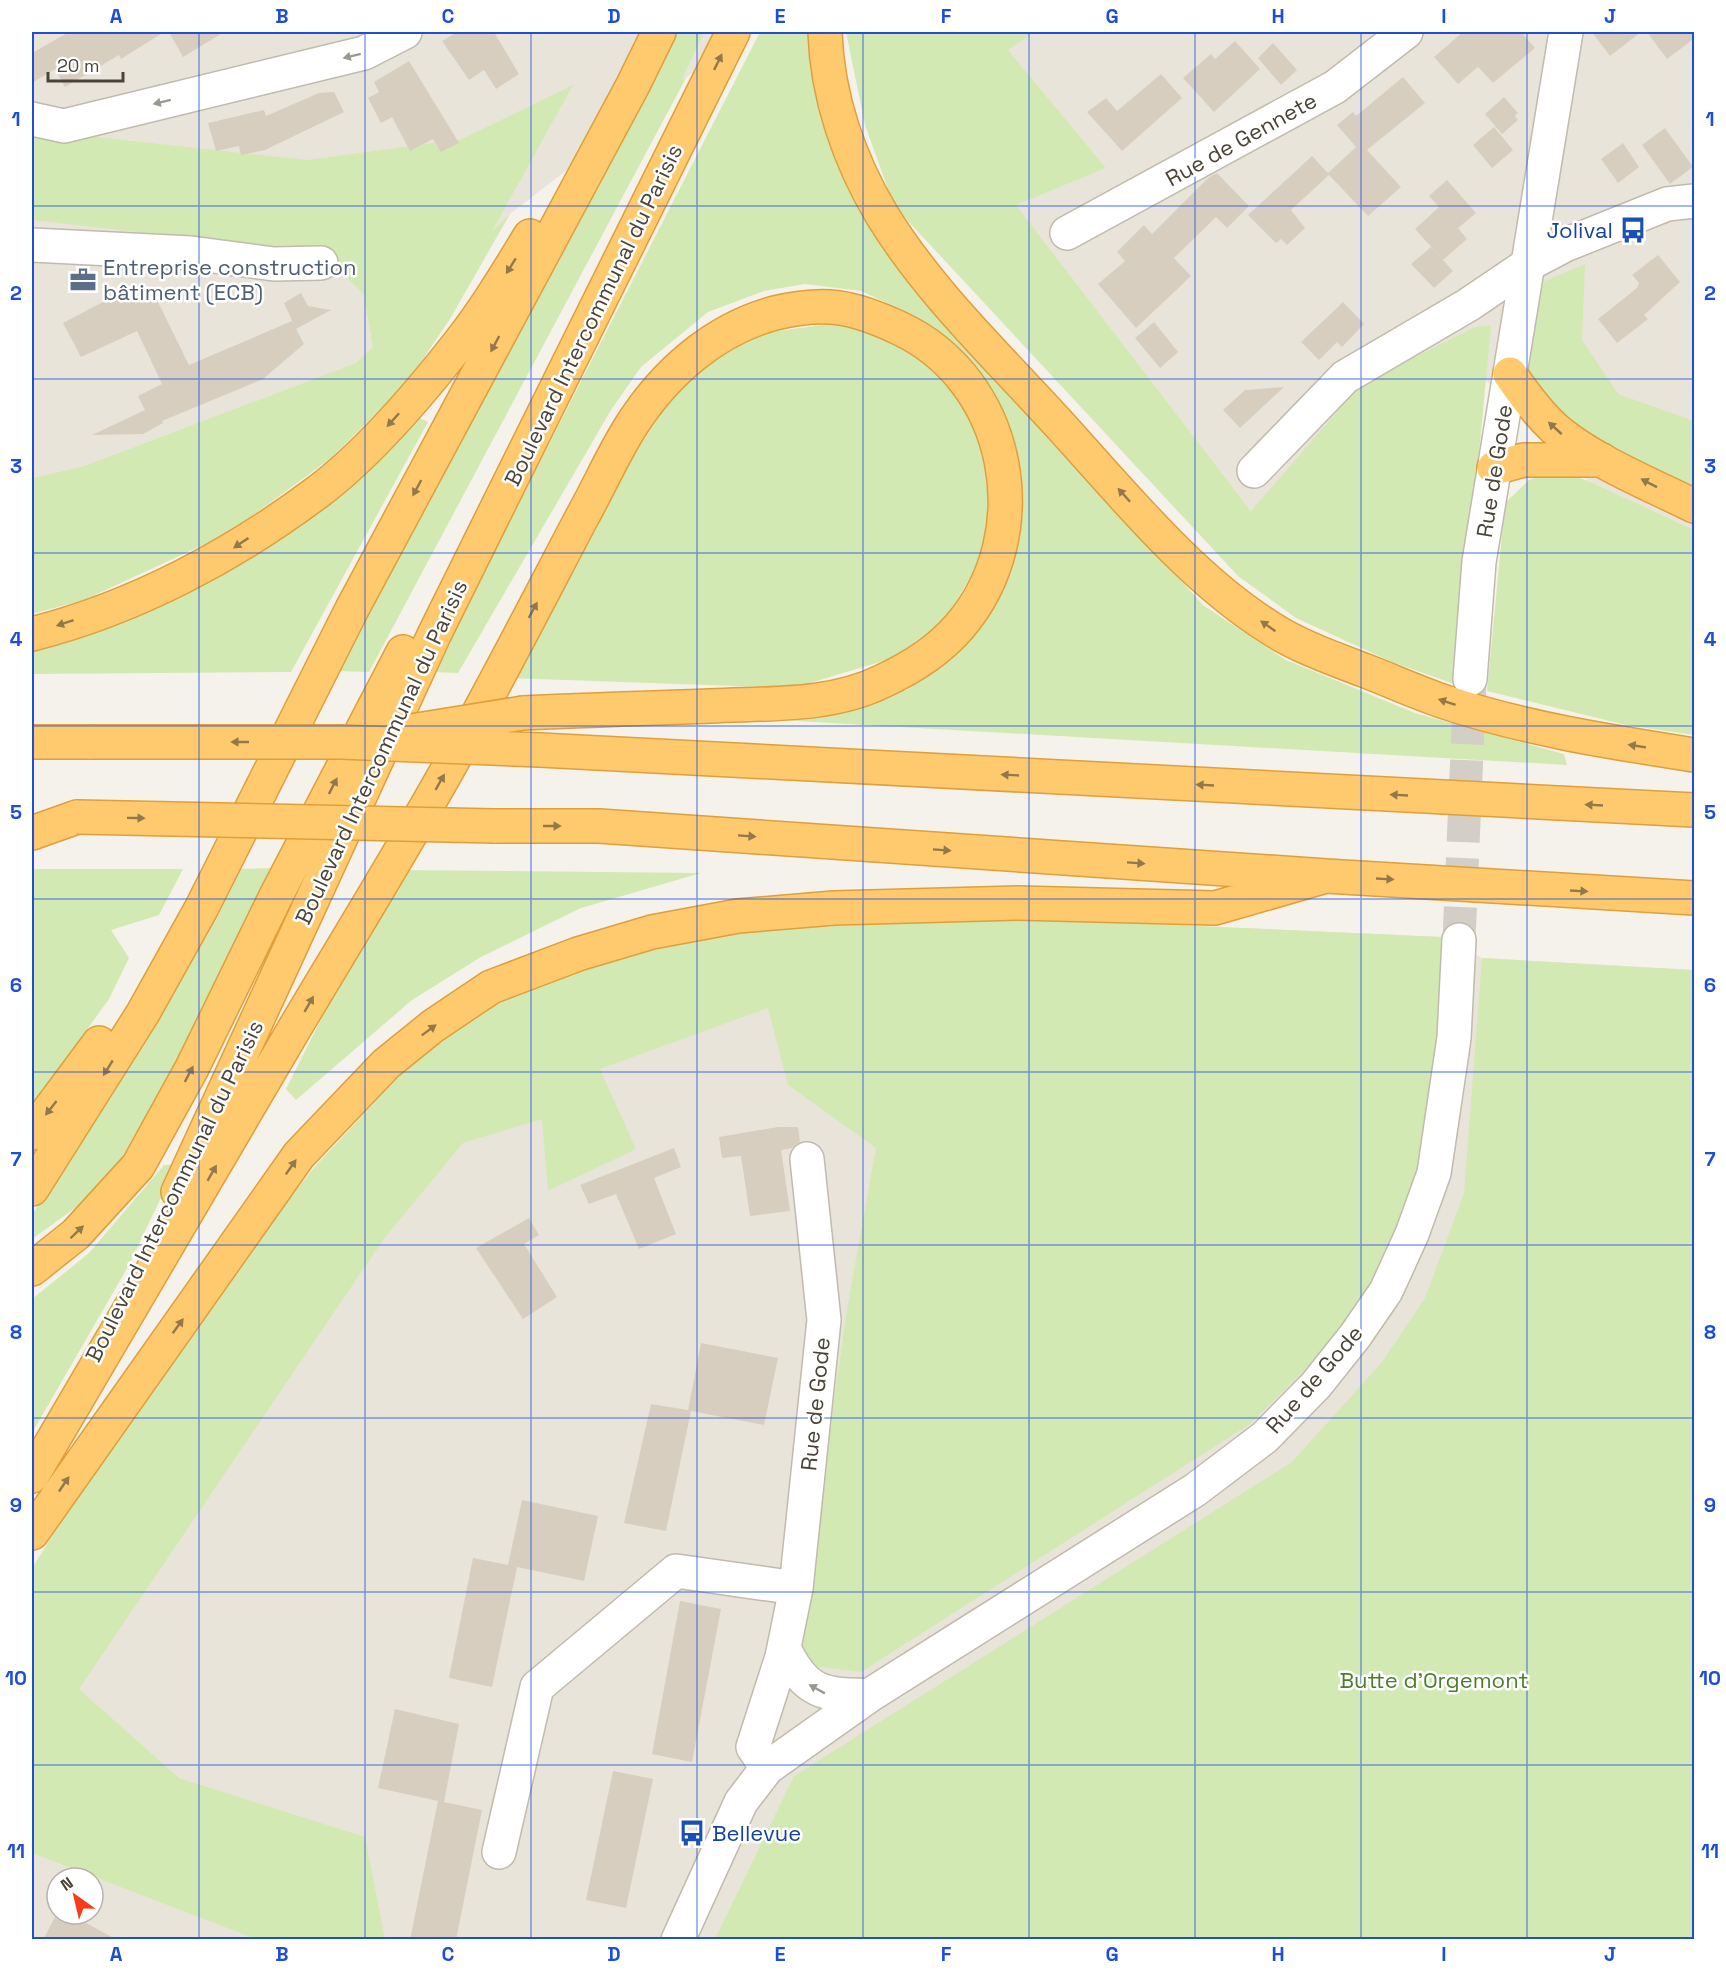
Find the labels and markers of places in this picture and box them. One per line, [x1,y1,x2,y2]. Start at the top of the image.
bus stop icon: Jolival [1618,215,1648,245]
place label: Jolival [1547,216,1613,244]
place label: Entreprise construction bâtiment (ECB) [103,253,357,306]
office icon: Entreprise construction bâtiment (ECB) [68,265,98,295]
bus stop icon: Bellevue [677,1818,707,1848]
place label: Bellevue [712,1819,801,1847]

